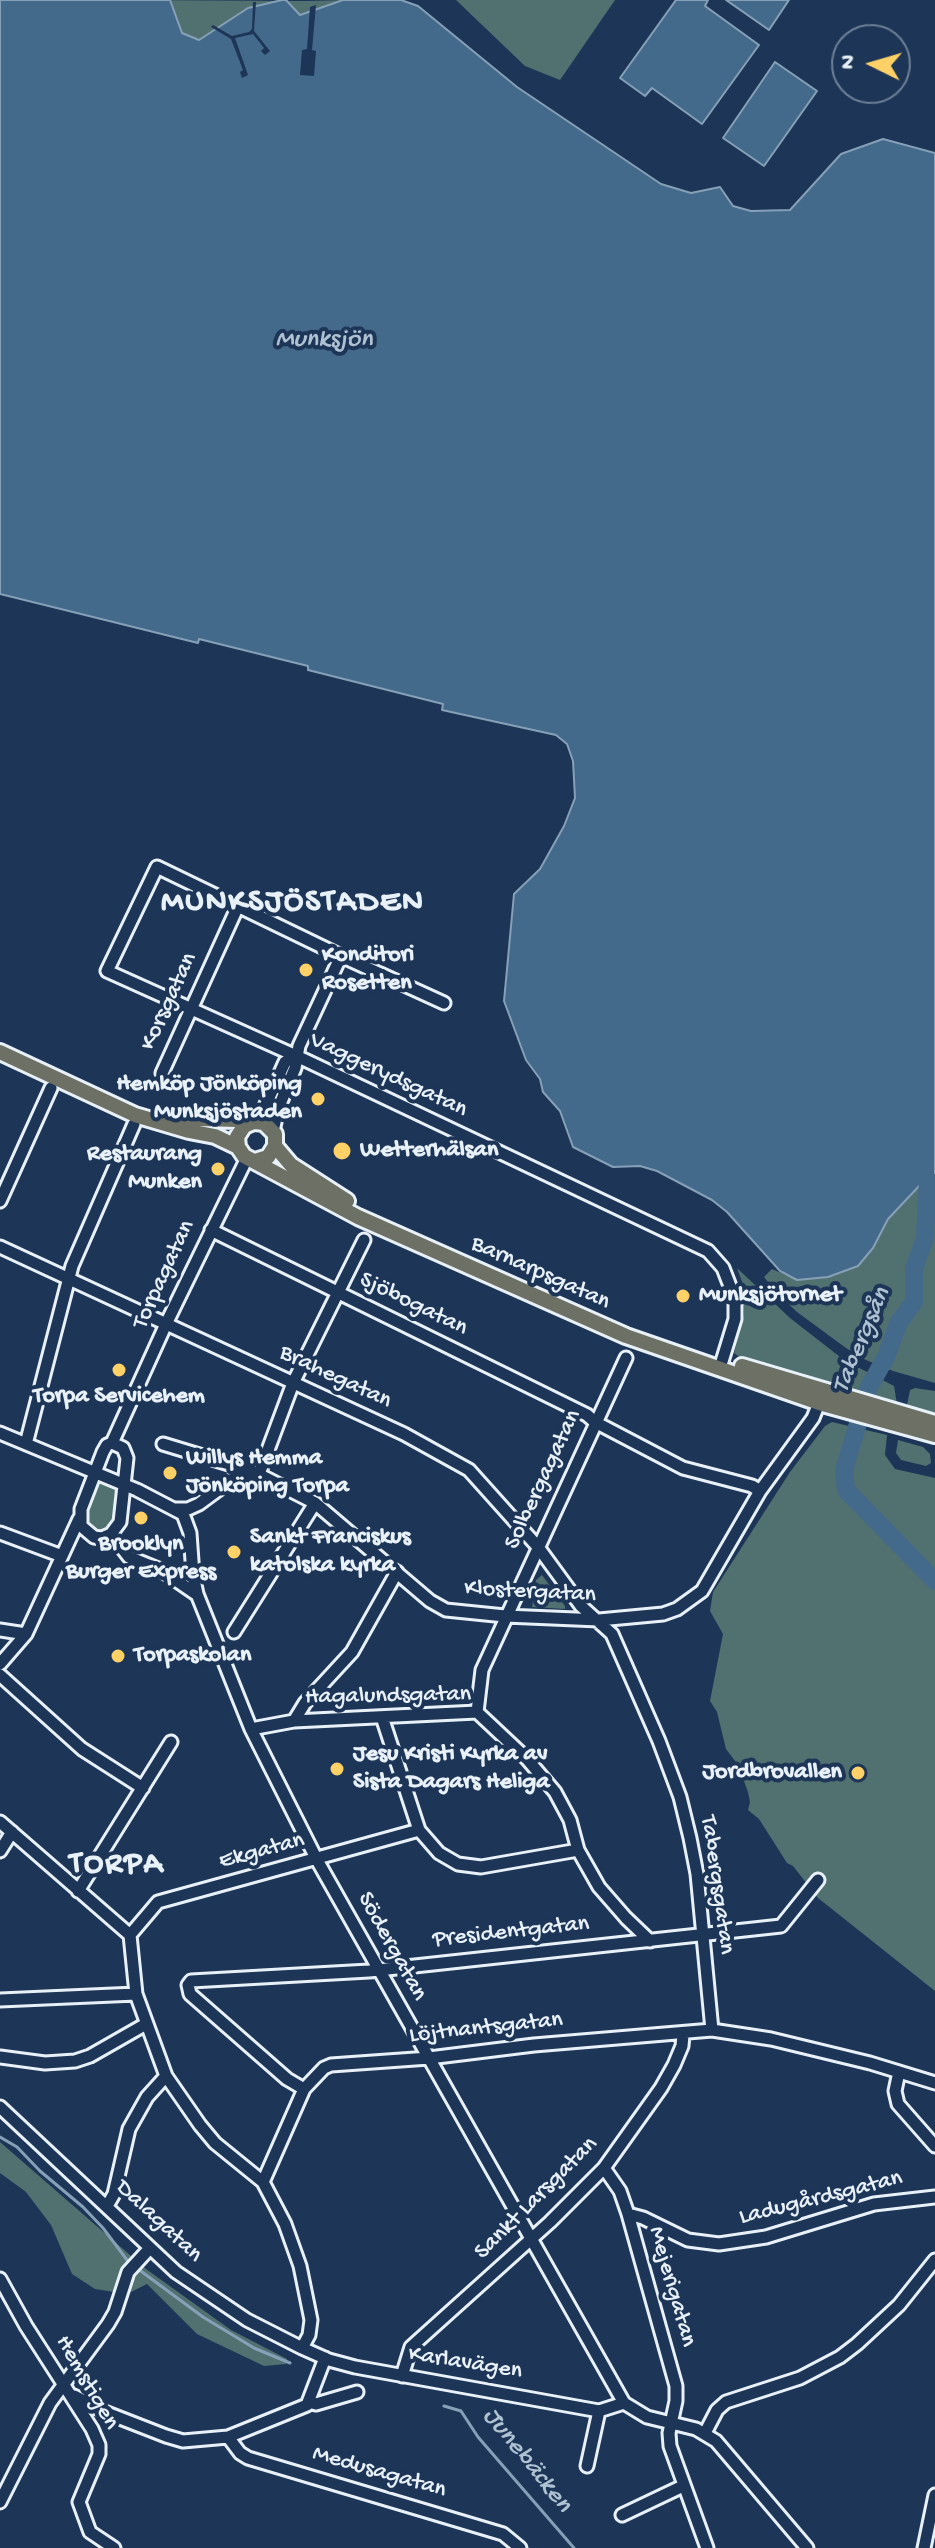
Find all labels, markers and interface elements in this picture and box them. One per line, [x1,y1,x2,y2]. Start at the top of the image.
north arrow [831,24,911,104]
text: N [836,54,863,70]
water label: Munksjön [275,325,373,357]
district label: MUNKSJÖSTADEN [161,885,425,923]
place label: Konditori Rosetten [322,942,414,998]
street label: Korsgatan [135,949,205,1055]
marker: Konditori Rosetten [297,961,315,979]
street label: Vaggerydsgatan [304,1027,472,1125]
place label: Hemköp Jönköping Munksjöstaden [116,1071,302,1127]
marker: Hemköp Jönköping Munksjöstaden [309,1090,327,1108]
place label: Wetterhälsan [360,1137,498,1165]
marker: Wetterhälsan [331,1140,353,1162]
place label: Restaurang Munken [87,1141,202,1197]
marker: Restaurang Munken [209,1160,227,1178]
street label: Torpagatan [127,1216,203,1334]
street label: Barnarpsgatan [466,1230,614,1318]
street label: Sjöbogatan [354,1266,472,1344]
place label: Munksjötornet [699,1282,842,1310]
water label: Tabergsån [827,1283,899,1399]
marker: Munksjötornet [674,1287,692,1305]
street label: Brahegatan [274,1339,396,1417]
marker: Torpa Servicehem [110,1361,128,1379]
place label: Torpa Servicehem [33,1383,205,1411]
street label: Solbergagatan [499,1406,589,1554]
place label: Willys Hemma Jönköping Torpa [186,1445,349,1501]
marker: Willys Hemma Jönköping Torpa [161,1464,179,1482]
marker: Brooklyn Burger Express [132,1509,150,1527]
place label: Sankt Franciskus katolska kyrka [250,1524,411,1580]
place label: Brooklyn Burger Express [66,1531,216,1587]
marker: Sankt Franciskus katolska kyrka [225,1543,243,1561]
street label: Klostergatan [463,1575,597,1611]
place label: Torpaskolan [134,1642,251,1670]
marker: Torpaskolan [109,1647,127,1665]
street label: Hagalundsgatan [305,1681,471,1713]
place label: Jesu Kristi Kyrka av Sista Dagars Heliga [353,1741,549,1797]
place label: Jordbrovallen [702,1759,842,1787]
marker: Jesu Kristi Kyrka av Sista Dagars Heliga [328,1760,346,1778]
marker: Jordbrovallen [849,1764,867,1782]
street label: Tabergsgatan [692,1814,740,1956]
street label: Ekgatan [216,1827,308,1877]
district label: TORPA [70,1847,164,1885]
street label: Södergatan [349,1888,433,2006]
street label: Presidentgatan [431,1910,591,1956]
street label: Löjtnantsgatan [408,2007,564,2051]
street label: Sankt Larsgatan [469,2131,605,2267]
street label: Ladugårdsgatan [736,2165,906,2233]
street label: Dalagatan [108,2174,208,2270]
street label: Mejerigatan [640,2224,702,2350]
street label: Hemstigen [47,2331,125,2435]
street label: Karlavägen [406,2341,524,2387]
water label: Junebäcken [474,2402,578,2520]
street label: Medusagatan [309,2440,449,2506]

